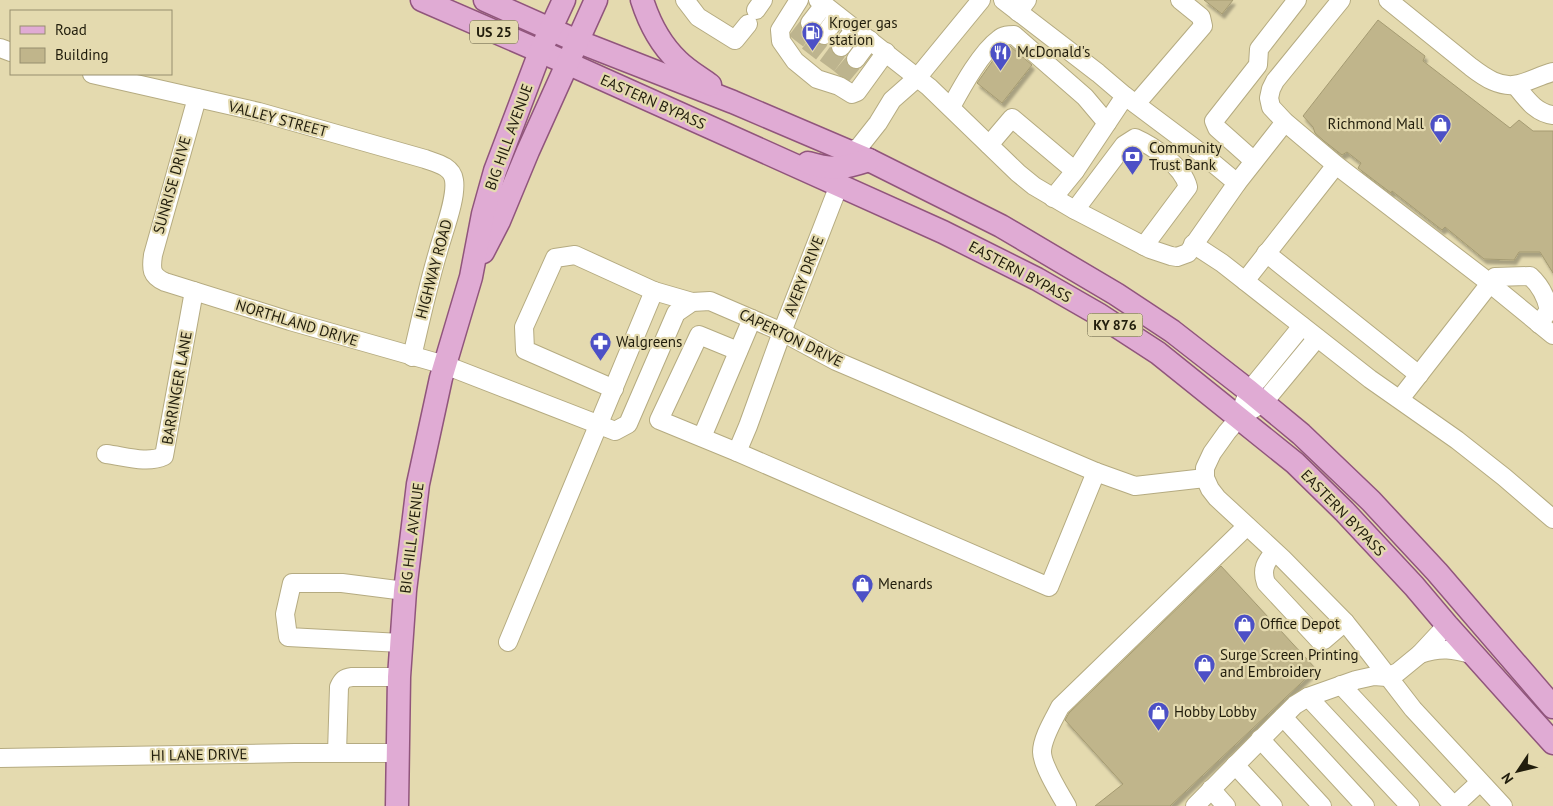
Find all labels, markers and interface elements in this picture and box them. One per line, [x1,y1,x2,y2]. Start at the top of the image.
legend [10,10,172,75]
place label: Kroger gas station [829,13,897,49]
text: Road [55,20,87,39]
fuel station icon: Kroger gas station [801,20,825,51]
road number: US 25 [470,21,518,44]
restaurant icon: McDonald's [989,40,1013,71]
place label: McDonald's [1017,42,1090,61]
text: Building [55,45,109,64]
street label: EASTERN BYPASS [598,70,709,133]
street label: BIG HILL AVENUE [480,81,537,193]
street label: VALLEY STREET [226,96,330,141]
shop icon: Richmond Mall [1428,112,1452,143]
place label: Richmond Mall [1328,114,1425,133]
street label: SUNRISE DRIVE [148,134,195,236]
place label: Community Trust Bank [1149,138,1222,174]
bank icon: Community Trust Bank [1121,145,1145,176]
street label: HIGHWAY ROAD [411,217,456,321]
street label: AVERY DRIVE [780,233,828,319]
street label: EASTERN BYPASS [966,237,1075,307]
street label: NORTHLAND DRIVE [234,295,361,350]
street label: CAPERTON DRIVE [736,304,846,371]
road number: KY 876 [1088,314,1142,336]
street label: BARRINGER LANE [157,330,196,446]
pharmacy icon: Walgreens [588,330,612,361]
place label: Walgreens [616,332,682,351]
street label: EASTERN BYPASS [1297,465,1390,560]
street label: BIG HILL AVENUE [395,481,428,595]
shop icon: Menards [850,572,874,603]
place label: Menards [878,574,933,593]
shop icon: Office Depot [1232,612,1256,643]
place label: Office Depot [1260,614,1340,633]
place label: Surge Screen Printing and Embroidery [1220,645,1359,681]
shop icon: Surge Screen Printing and Embroidery [1192,652,1216,683]
shop icon: Hobby Lobby [1146,700,1170,731]
place label: Hobby Lobby [1174,702,1257,721]
street label: HI LANE DRIVE [150,744,248,765]
north arrow [1493,746,1543,796]
text: N [1497,770,1517,787]

